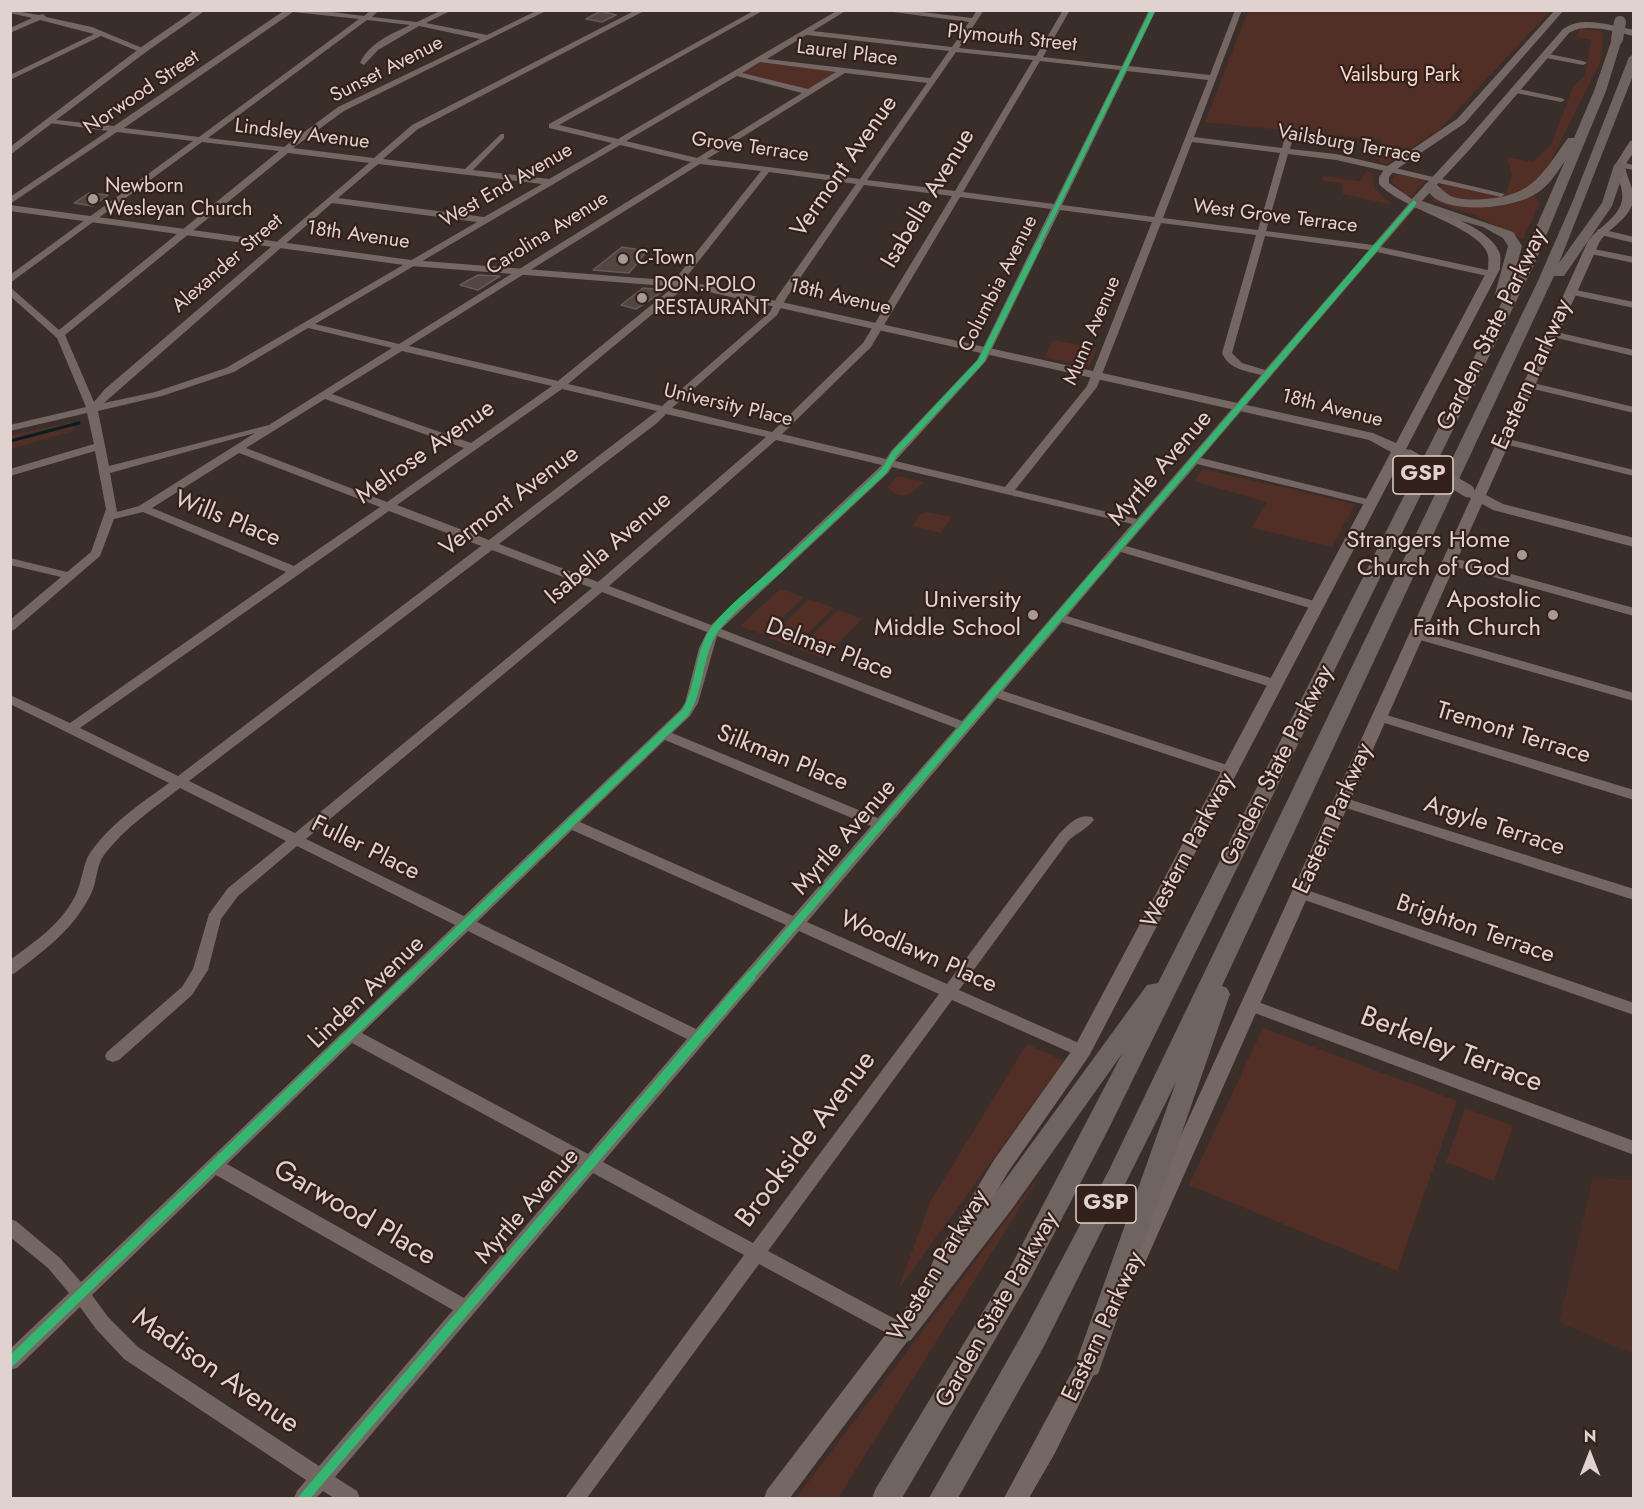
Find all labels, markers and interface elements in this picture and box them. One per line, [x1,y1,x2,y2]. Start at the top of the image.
street label: Plymouth Street [946,20,1078,58]
street label: Sunset Avenue [327,31,447,109]
street label: Laurel Place [795,36,899,72]
street label: Norwood Street [80,46,204,140]
park label: Vailsburg Park [1340,64,1460,88]
street label: Vermont Avenue [785,90,905,244]
street label: Lindsley Avenue [233,115,371,155]
street label: Vailsburg Terrace [1275,121,1423,169]
street label: Isabella Avenue [876,124,982,274]
street label: Grove Terrace [690,128,810,168]
street label: West End Avenue [437,138,577,234]
place label: Newborn Wesleyan Church [105,175,252,222]
street label: Carolina Avenue [483,187,613,281]
marker: Newborn Wesleyan Church [86,192,100,206]
street label: West Grove Terrace [1191,195,1359,239]
street label: Alexander Street [168,209,288,319]
street label: Columbia Avenue [954,212,1044,356]
street label: 18th Avenue [305,217,411,255]
street label: Garden State Parkway [1432,224,1554,436]
place label: C-Town [635,247,695,271]
marker: C-Town [616,252,630,266]
street label: Munn Avenue [1059,273,1127,389]
place label: DON.POLO RESTAURANT [654,274,769,321]
street label: 18th Avenue [787,275,893,321]
marker: DON.POLO RESTAURANT [635,291,649,305]
street label: Eastern Parkway [1487,295,1579,455]
street label: University Place [661,379,795,433]
street label: 18th Avenue [1279,385,1385,433]
street label: Melrose Avenue [351,395,501,511]
street label: Myrtle Avenue [1103,405,1219,533]
street label: Vermont Avenue [435,440,585,564]
road number: GSP [1393,456,1453,494]
street label: Wills Place [170,486,284,554]
street label: Isabella Avenue [540,486,678,612]
place label: Strangers Home Church of God [1346,527,1510,583]
marker: Strangers Home Church of God [1515,548,1529,562]
place label: University Middle School [874,587,1021,643]
place label: Apostolic Faith Church [1413,587,1541,643]
marker: University Middle School [1026,608,1040,622]
marker: Apostolic Faith Church [1546,608,1560,622]
street label: Delmar Place [761,613,897,687]
street label: Garden State Parkway [1215,661,1341,871]
street label: Tremont Terrace [1432,697,1594,771]
street label: Silkman Place [712,720,852,798]
street label: Eastern Parkway [1288,739,1380,899]
street label: Western Parkway [1136,769,1242,933]
street label: Myrtle Avenue [787,774,903,902]
street label: Argyle Terrace [1420,791,1568,863]
street label: Fuller Place [306,810,424,888]
street label: Brighton Terrace [1392,889,1558,971]
street label: Woodlawn Place [835,906,1001,1000]
street label: Linden Avenue [303,930,431,1056]
street label: Berkeley Terrace [1355,1001,1547,1101]
street label: Brookside Avenue [730,1045,884,1235]
street label: Myrtle Avenue [470,1143,586,1271]
street label: Garwood Place [267,1154,441,1274]
street label: Western Parkway [883,1185,995,1347]
road number: GSP [1076,1185,1136,1223]
street label: Garden State Parkway [930,1207,1066,1413]
street label: Eastern Parkway [1057,1248,1151,1406]
street label: Madison Avenue [125,1302,305,1442]
north arrow [1560,1425,1620,1485]
text: N [1584,1425,1596,1448]

